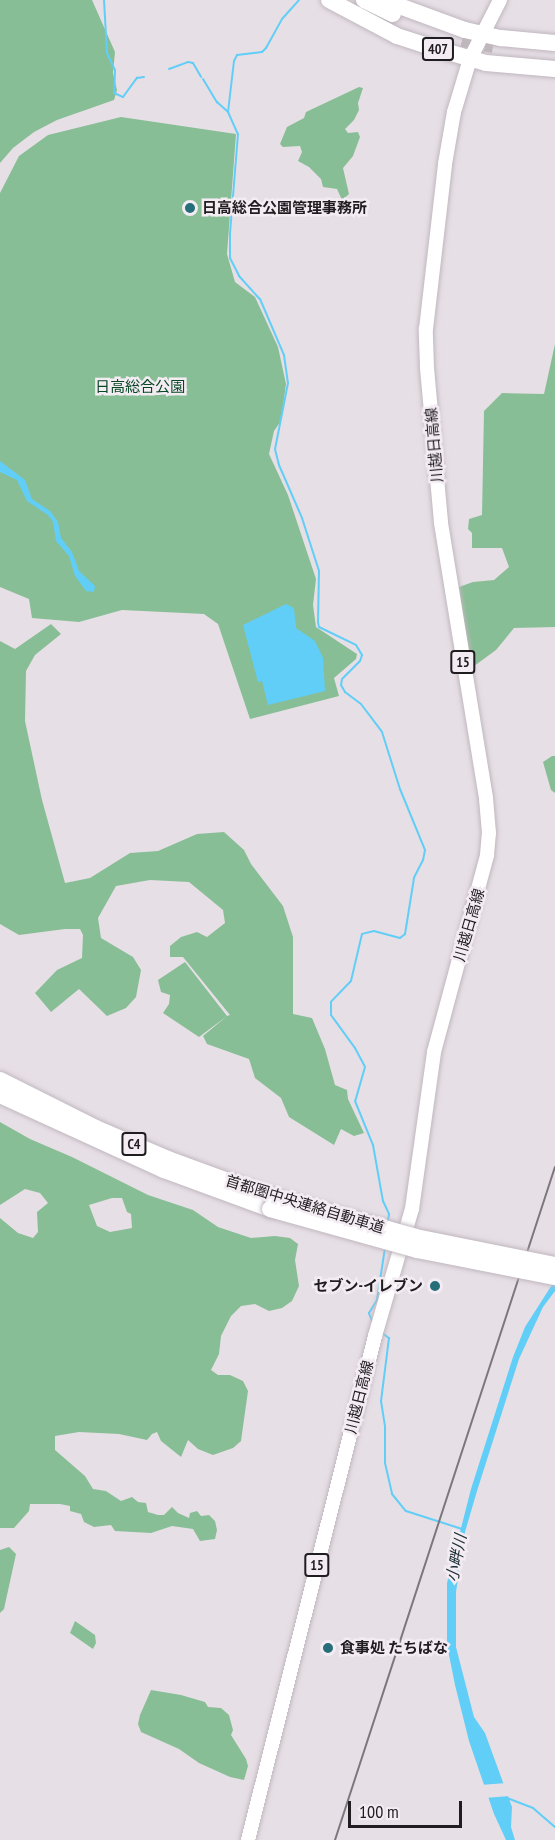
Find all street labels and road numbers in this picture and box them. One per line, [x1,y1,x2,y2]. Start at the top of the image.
road number: 407 [422,38,454,60]
street label: 川越日高線 [422,407,446,483]
road number: 15 [450,651,476,673]
street label: 川越日高線 [450,886,488,964]
road number: C4 [120,1133,148,1155]
street label: 首都圏中央連絡自動車道 [223,1171,387,1237]
street label: 川越日高線 [341,1358,377,1436]
road number: 15 [304,1554,330,1576]

